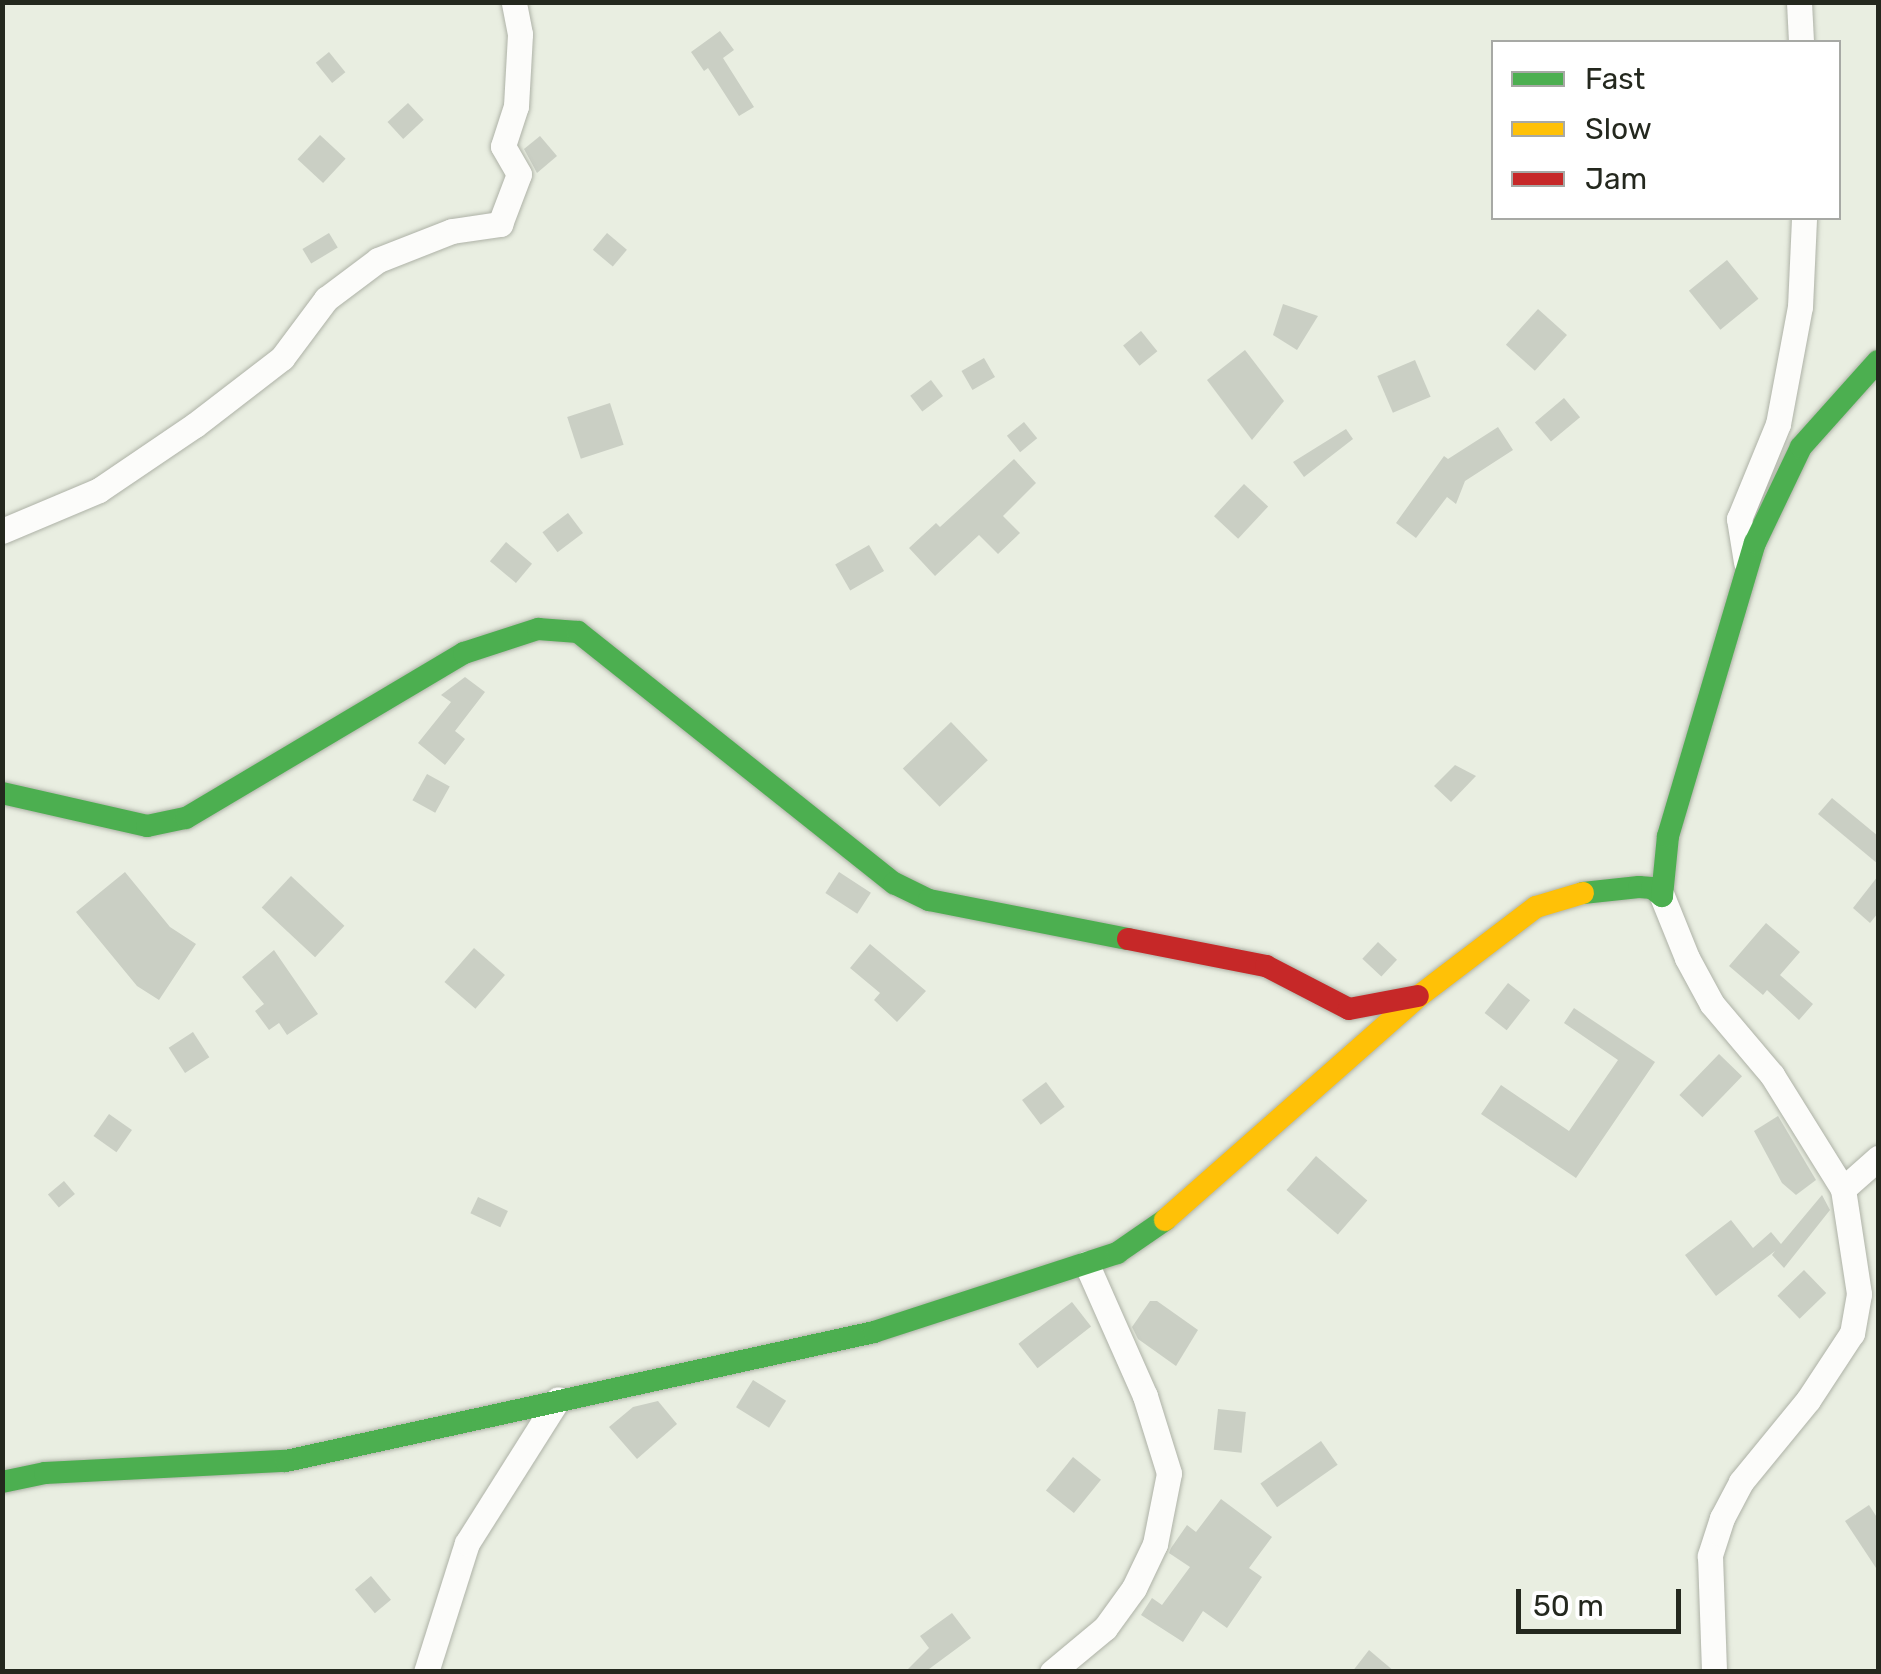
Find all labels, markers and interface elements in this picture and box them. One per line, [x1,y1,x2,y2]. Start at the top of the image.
legend [1491,40,1841,220]
text: Fast [1585,61,1645,97]
text: Slow [1585,111,1652,147]
text: Jam [1585,161,1647,197]
scale bar [1521,1569,1686,1631]
text: 50 m [1533,1588,1604,1624]

